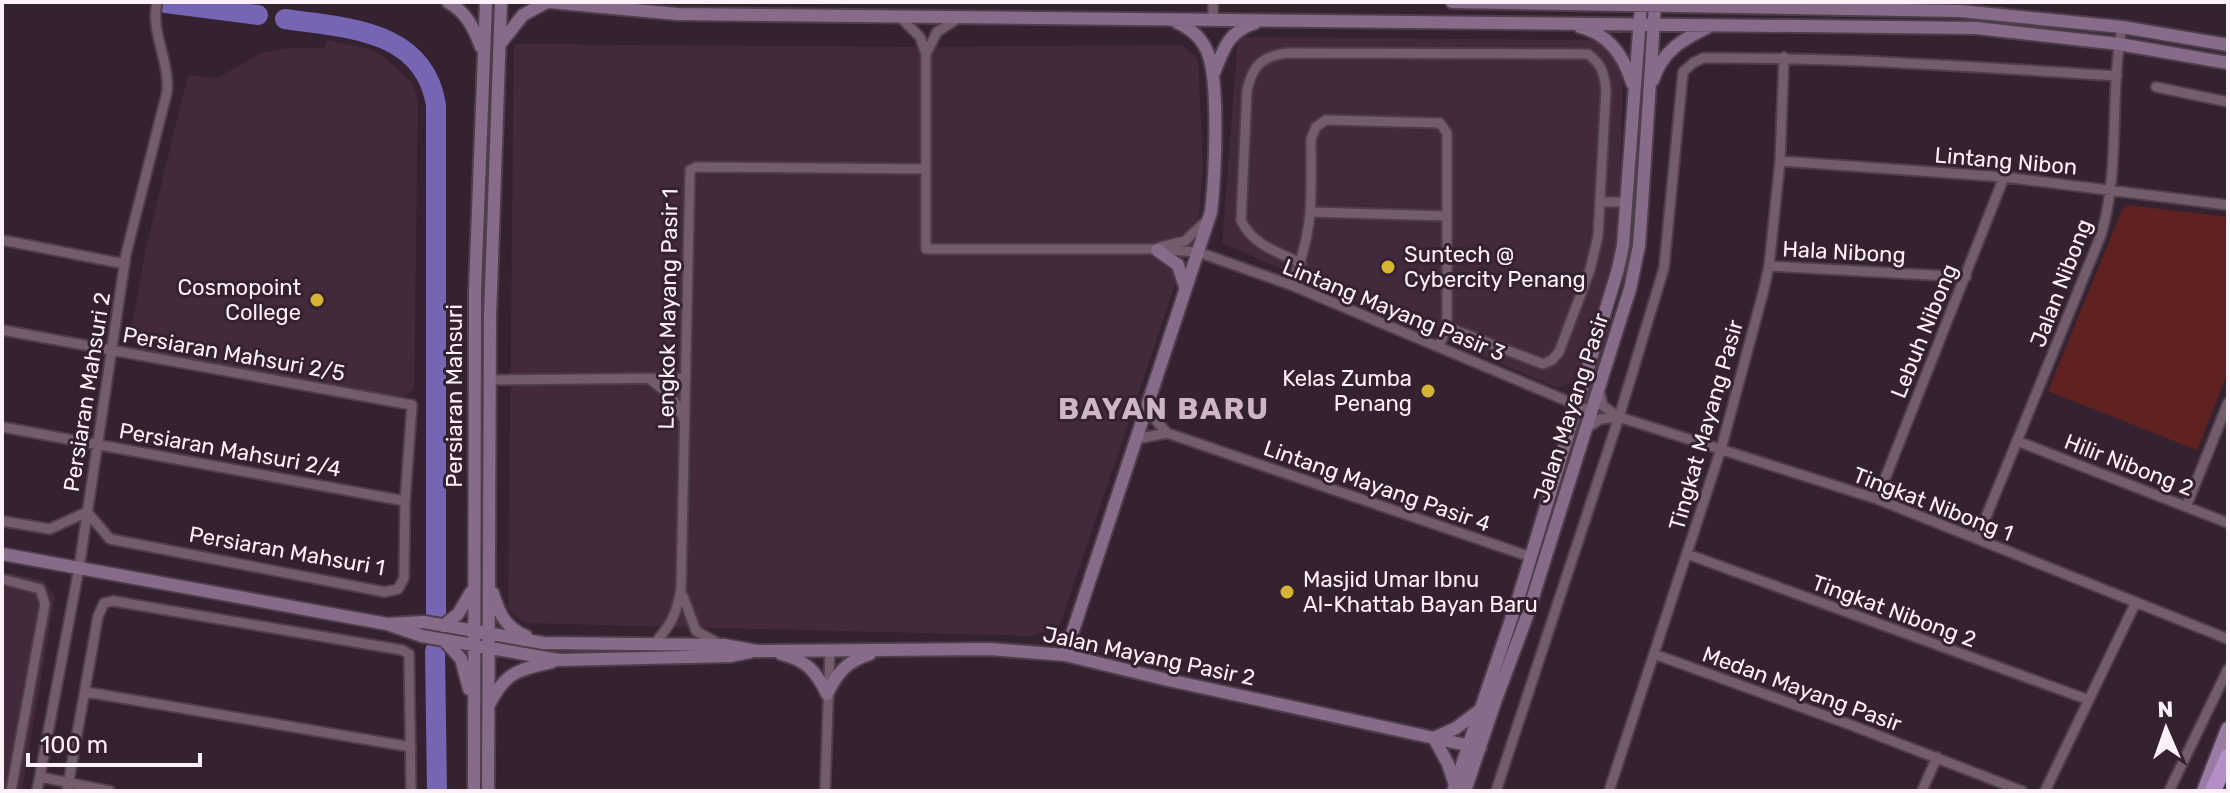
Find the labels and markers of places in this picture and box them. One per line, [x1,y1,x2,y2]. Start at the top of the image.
place label: Suntech @ Cybercity Penang [1404,241,1586,293]
marker: Suntech @ Cybercity Penang [1379,258,1397,276]
place label: Cosmopoint College [177,274,301,326]
marker: Cosmopoint College [308,291,326,309]
place label: Kelas Zumba Penang [1282,365,1412,417]
marker: Kelas Zumba Penang [1419,382,1437,400]
place label: Masjid Umar Ibnu Al-Khattab Bayan Baru [1303,566,1538,618]
marker: Masjid Umar Ibnu Al-Khattab Bayan Baru [1278,583,1296,601]

